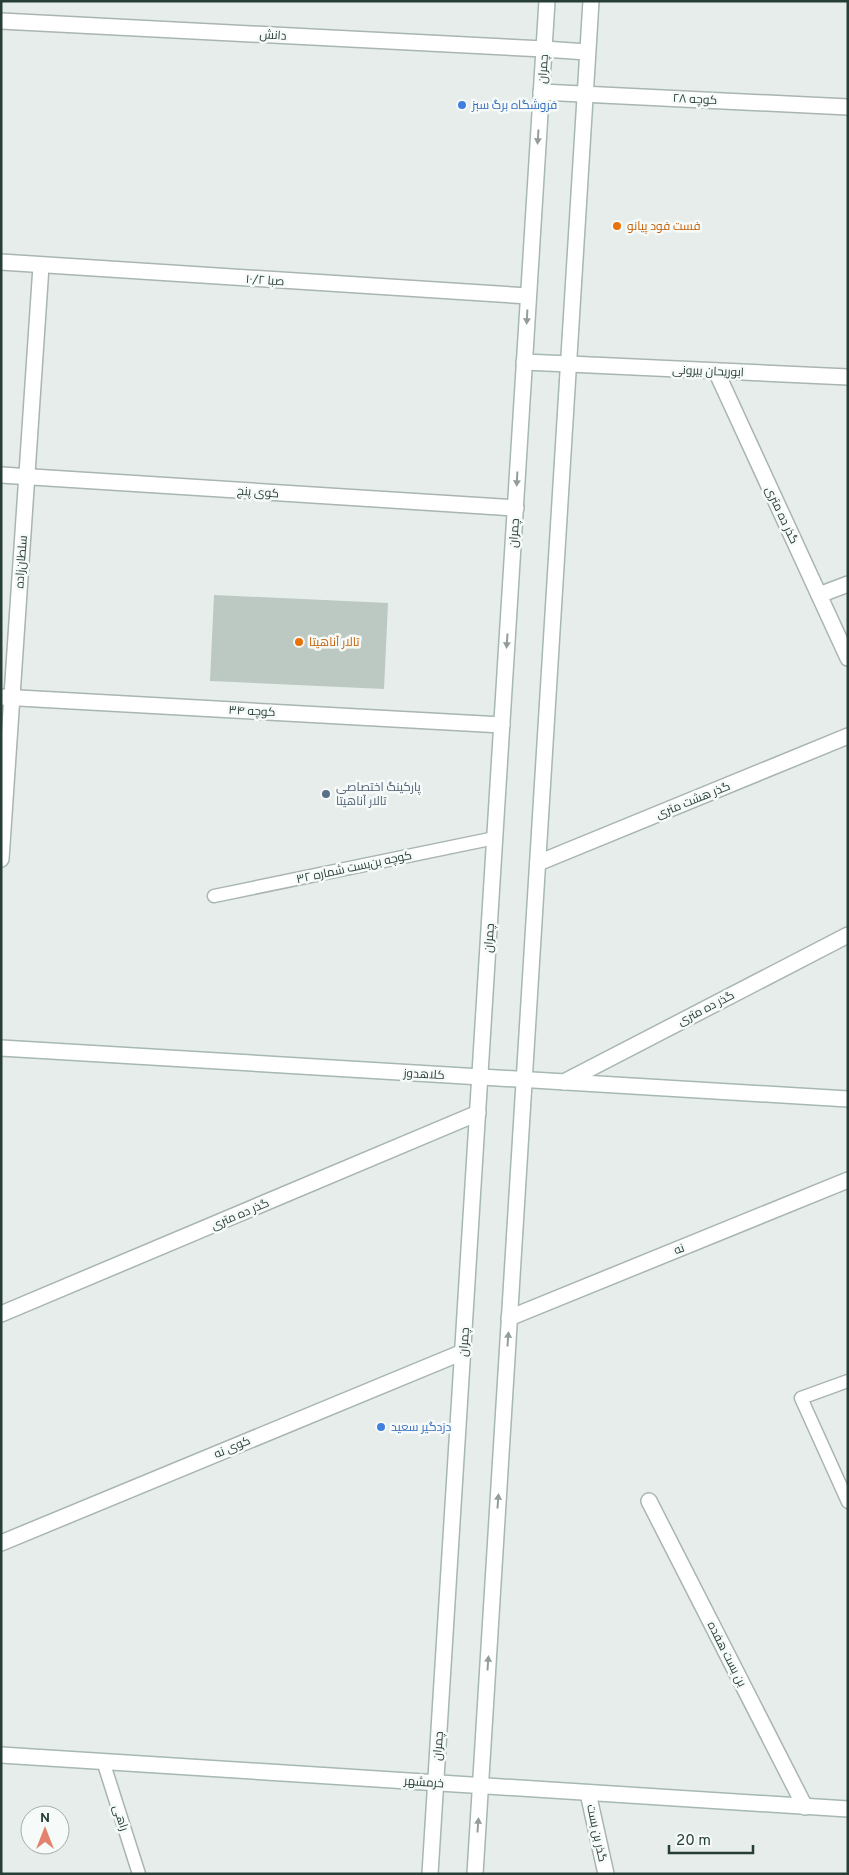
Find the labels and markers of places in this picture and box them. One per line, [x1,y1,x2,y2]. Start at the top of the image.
place label: فروشگاه برگ سبز [471,98,557,114]
marker: فروشگاه برگ سبز [456,99,468,111]
place label: فست فود پیانو [627,219,700,235]
marker: فست فود پیانو [611,220,623,232]
place label: تالار آناهیتا [309,635,360,651]
marker: تالار آناهیتا [293,636,305,648]
place label: پارکینگ اختصاصی تالار آناهیتا [336,780,422,810]
marker: پارکینگ اختصاصی تالار آناهیتا [320,788,332,800]
place label: دزدگیر سعید [391,1420,452,1436]
marker: دزدگیر سعید [375,1421,387,1433]

